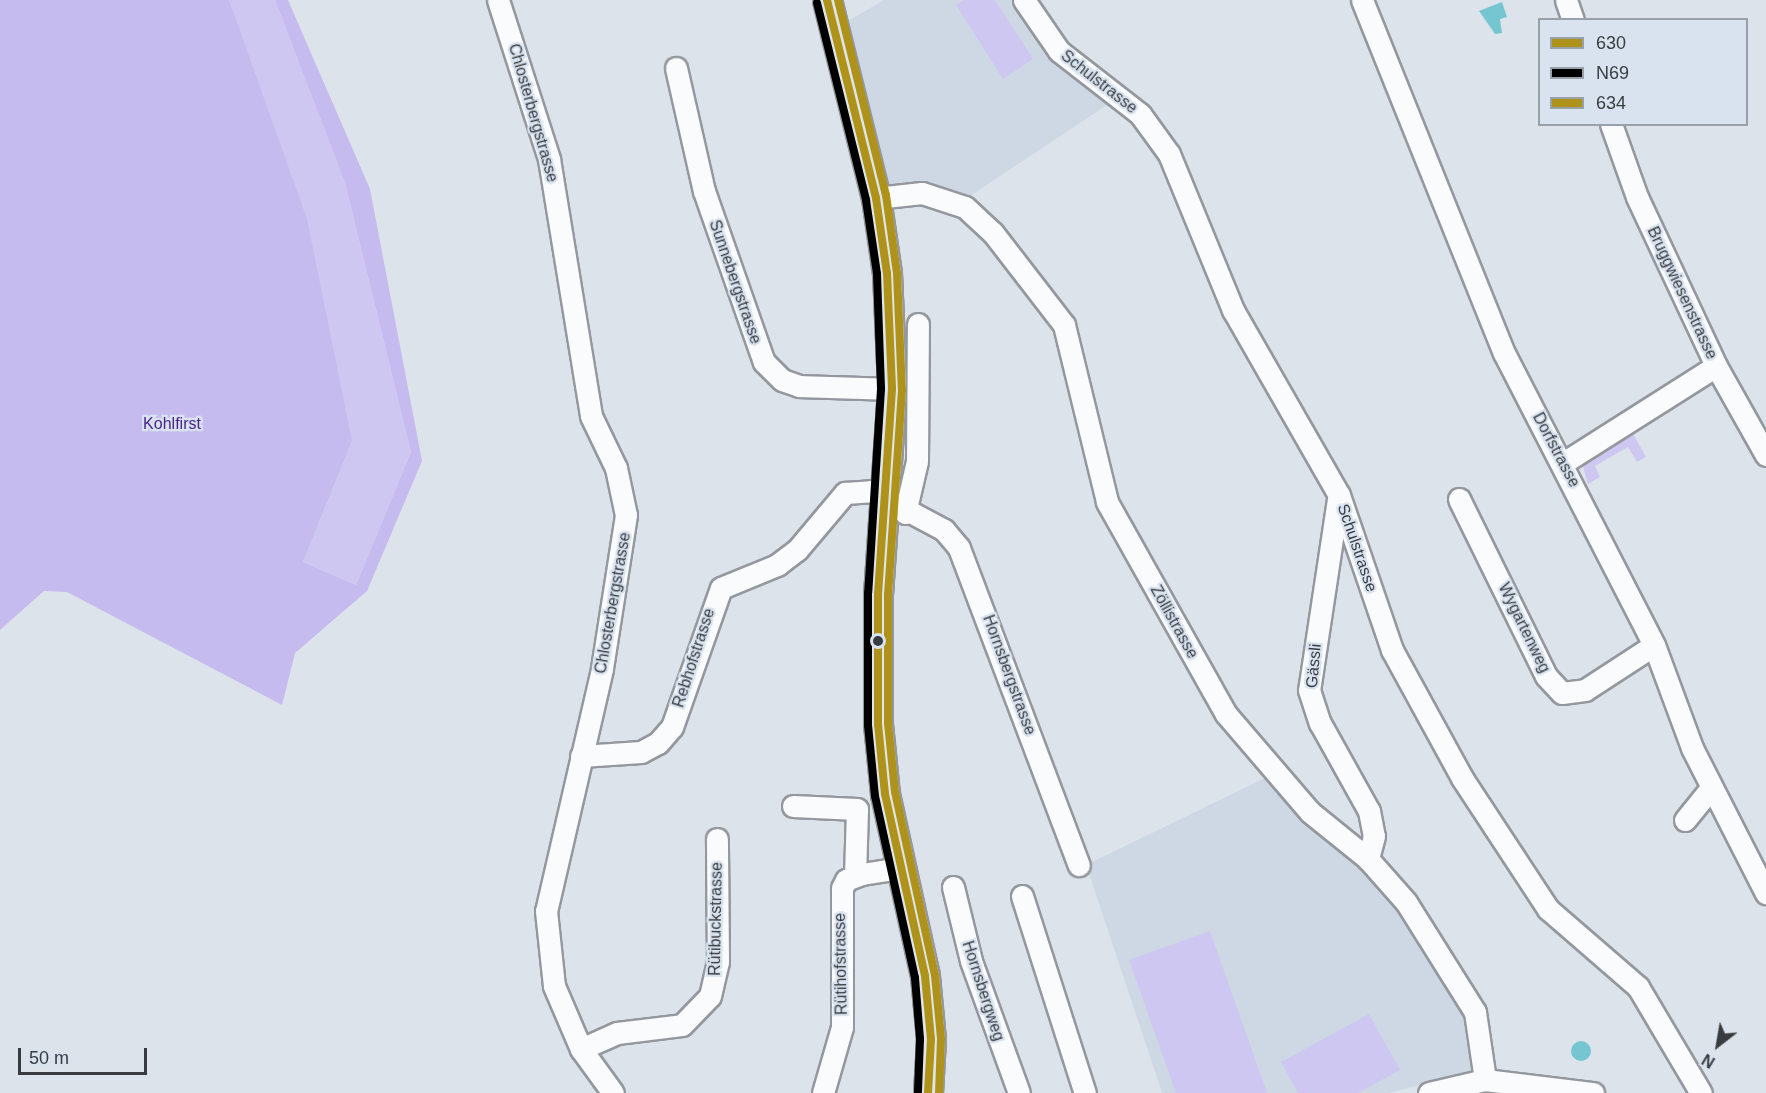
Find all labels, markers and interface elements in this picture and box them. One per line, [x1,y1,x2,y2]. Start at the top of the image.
legend [1538,18,1748,126]
text: 630 [1596,33,1626,53]
street label: Chlosterbergstrasse [504,42,562,184]
street label: Schulstrasse [1057,46,1141,118]
text: N69 [1596,63,1629,83]
text: 634 [1596,93,1626,113]
street label: Sunnebergstrasse [705,217,765,347]
street label: Bruggwiesenstrasse [1643,224,1721,362]
street label: Dorfstrasse [1528,409,1584,491]
park label: Kohlfirst [143,414,201,434]
street label: Schulstrasse [1333,502,1381,594]
street label: Chlosterbergstrasse [591,531,635,675]
street label: Wygartenweg [1494,580,1554,676]
street label: Zöllistrasse [1146,582,1202,662]
street label: Rebhofstrasse [669,606,719,710]
street label: Hornsbergstrasse [978,612,1040,738]
unlabelled marker [872,635,884,647]
street label: Gässli [1302,643,1326,689]
street label: Rütibuckstrasse [705,862,727,976]
street label: Rütihofstrasse [831,913,851,1015]
street label: Hornsbergweg [958,939,1008,1043]
north arrow [1688,1015,1748,1075]
scale bar [21,1036,150,1074]
text: 50 m [29,1048,69,1068]
text: N [1699,1051,1718,1071]

